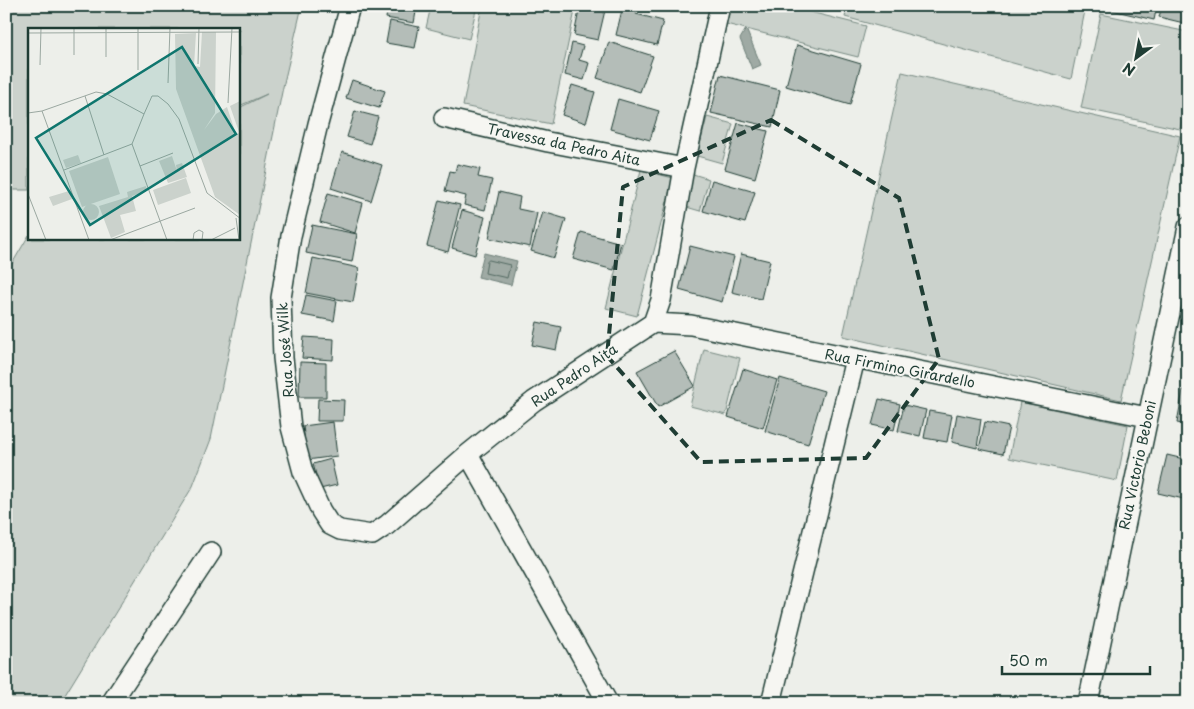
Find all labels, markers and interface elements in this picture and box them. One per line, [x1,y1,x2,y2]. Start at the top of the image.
inset map [28,28,240,240]
north arrow [1112,32,1162,82]
text: N [1119,58,1139,81]
street label: Travessa da Pedro Aita [486,118,643,171]
street label: Rua José Wilk [271,301,299,398]
street label: Rua Pedro Aita [527,338,622,412]
street label: Rua Firmino Girardello [823,343,977,393]
street label: Rua Victorio Beboni [1113,398,1161,532]
scale bar [1002,644,1149,676]
text: 50 m [1009,648,1048,671]

